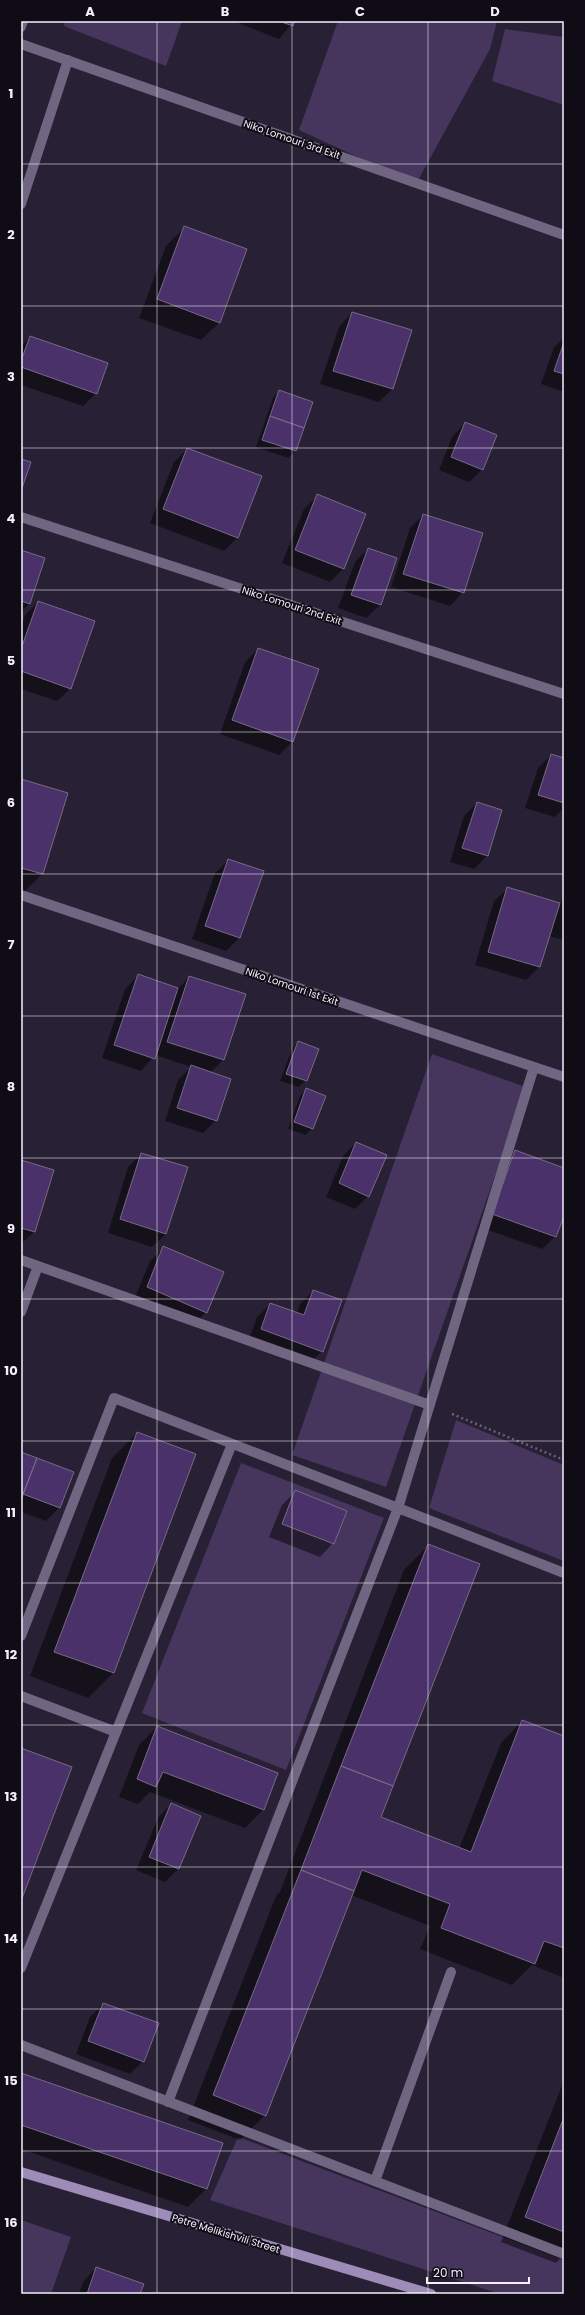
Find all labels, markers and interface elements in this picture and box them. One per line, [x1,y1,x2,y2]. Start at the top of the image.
text: A [85,2,95,21]
text: B [221,2,230,21]
text: C [355,2,365,21]
text: D [490,2,500,21]
text: 1 [9,84,13,103]
street label: Niko Lomouri 3rd Exit [241,116,343,163]
text: 2 [7,225,15,244]
text: 3 [7,367,15,386]
text: 4 [7,509,16,528]
street label: Niko Lomouri 2nd Exit [240,582,344,629]
text: 5 [7,651,15,670]
text: 6 [7,793,15,812]
text: 7 [8,935,15,954]
street label: Niko Lomouri 1st Exit [243,964,341,1009]
text: 8 [7,1077,15,1096]
text: 9 [7,1219,15,1238]
text: 10 [4,1361,18,1380]
text: 11 [6,1503,16,1522]
text: 12 [5,1645,18,1664]
text: 13 [5,1787,18,1806]
text: 14 [4,1929,18,1948]
text: 15 [4,2071,18,2090]
street label: Petre Melikishvili Street [170,2210,282,2257]
text: 16 [4,2213,18,2232]
scale bar [427,2259,529,2285]
text: 20 m [433,2264,463,2281]

